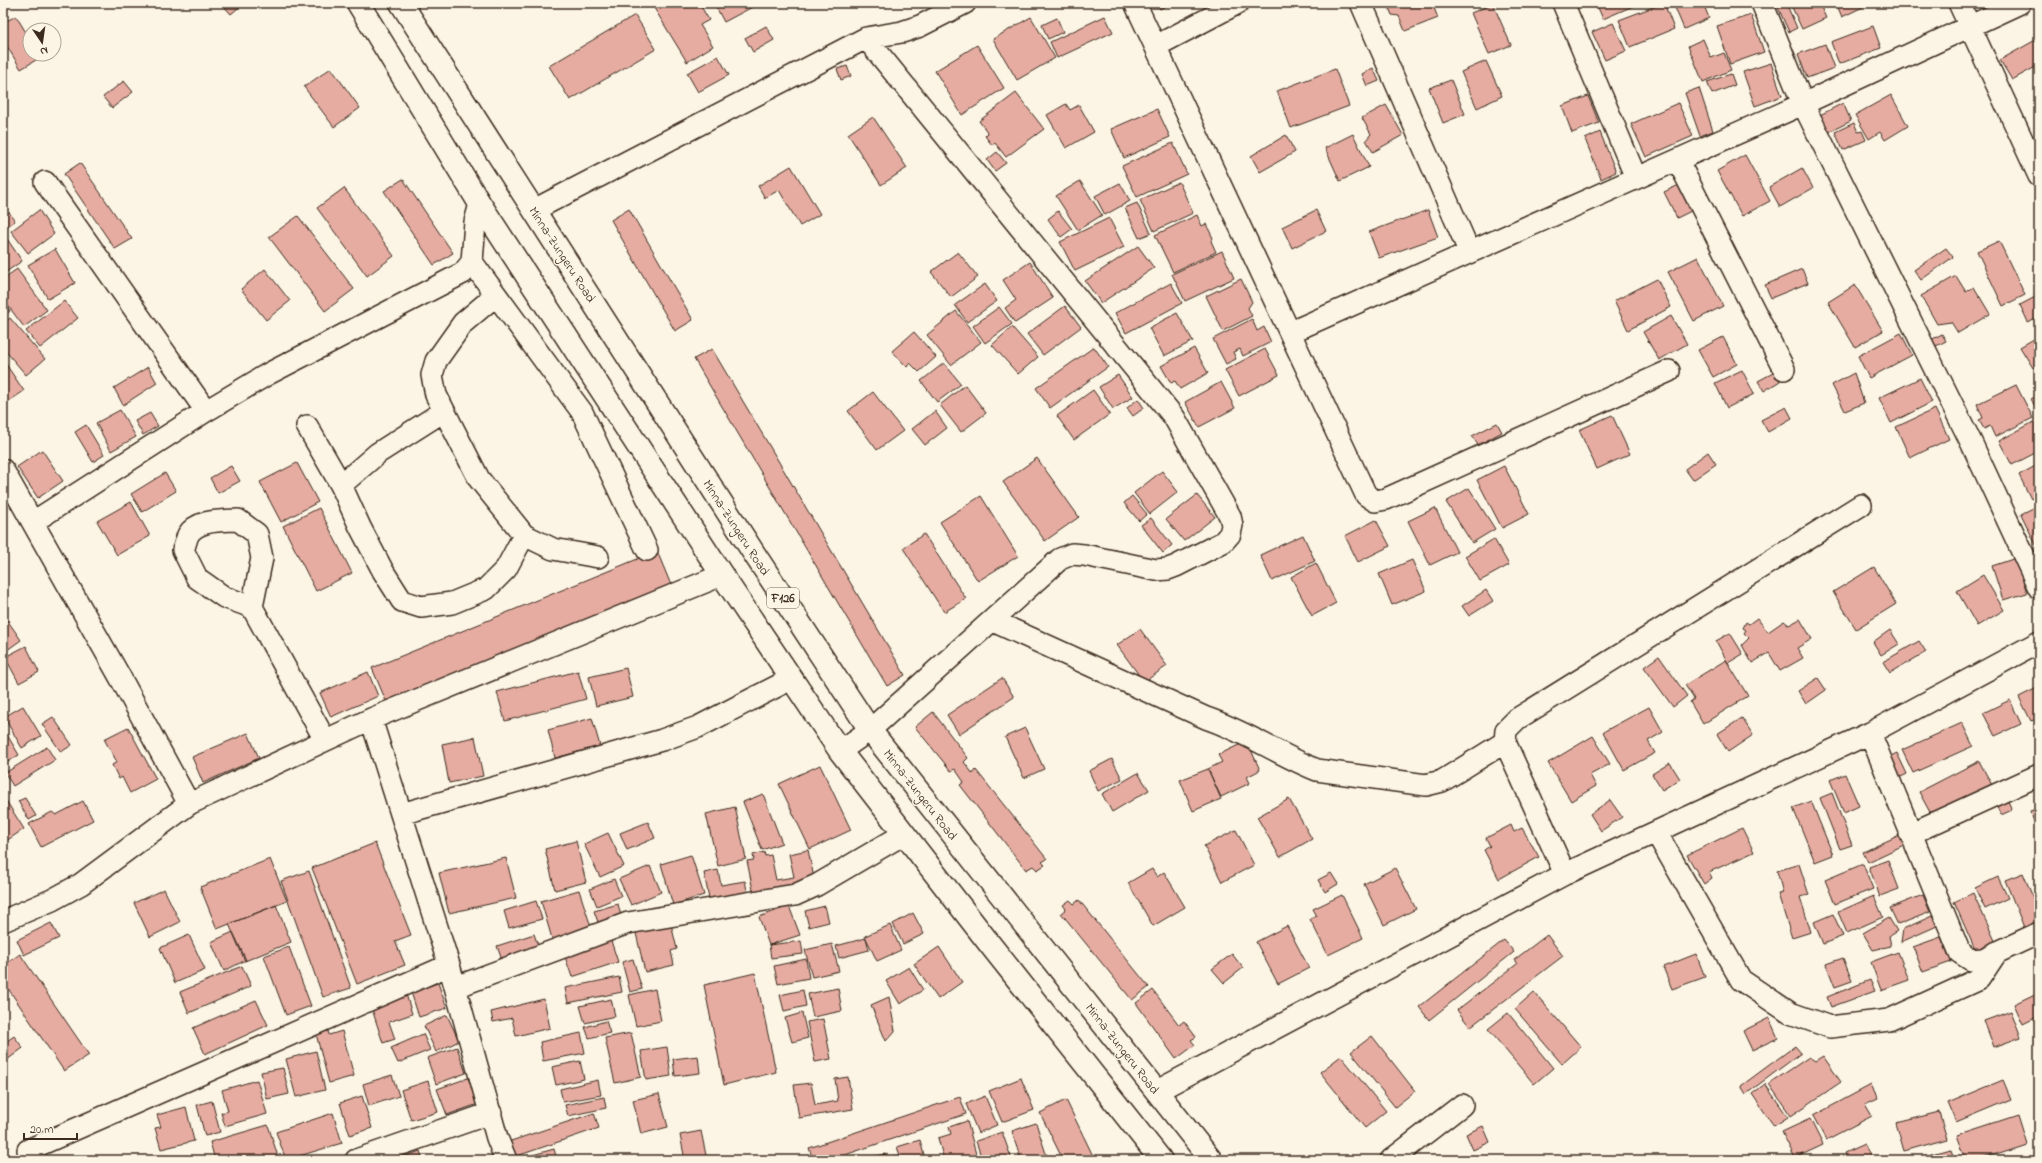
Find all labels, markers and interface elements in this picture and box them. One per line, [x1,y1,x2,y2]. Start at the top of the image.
north arrow [22,22,62,62]
text: N [39,42,49,59]
street label: Minna-Zungeru Road [523,203,600,308]
street label: Minna-Zungeru Road [697,476,774,581]
road number: F126 [767,588,799,608]
street label: Minna-Zungeru Road [877,745,962,846]
street label: Minna-Zungeru Road [1079,999,1164,1100]
scale bar [24,1115,77,1141]
text: 20 m [30,1121,53,1139]

